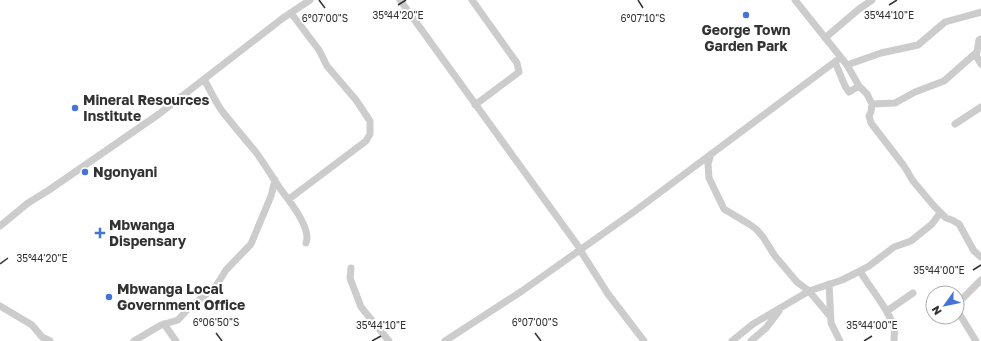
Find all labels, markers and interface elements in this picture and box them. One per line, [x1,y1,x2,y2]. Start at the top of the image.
text: 35°44'20"E [372,9,424,21]
text: 35°44'10"E [864,9,914,21]
marker: George Town Garden Park [741,10,751,20]
text: 6°07'00"S [302,12,348,24]
text: 6°07'10"S [621,12,666,24]
place label: George Town Garden Park [702,21,790,54]
place label: Mineral Resources Institute [83,91,209,124]
marker: Mineral Resources Institute [70,103,80,113]
place label: Ngonyani [93,163,157,180]
marker: Ngonyani [80,167,90,177]
place label: Mbwanga Dispensary [109,216,187,249]
marker: Mbwanga Dispensary [94,227,106,239]
text: 35°44'20"E [16,252,68,264]
text: 35°44'00"E [913,264,965,276]
place label: Mbwanga Local Government Office [117,280,245,313]
north arrow [925,285,965,325]
marker: Mbwanga Local Government Office [104,292,114,302]
text: N [928,304,944,318]
text: 6°06'50"S [193,316,239,328]
text: 6°07'00"S [512,316,558,328]
text: 35°44'10"E [356,319,406,331]
text: 35°44'00"E [846,319,898,331]

